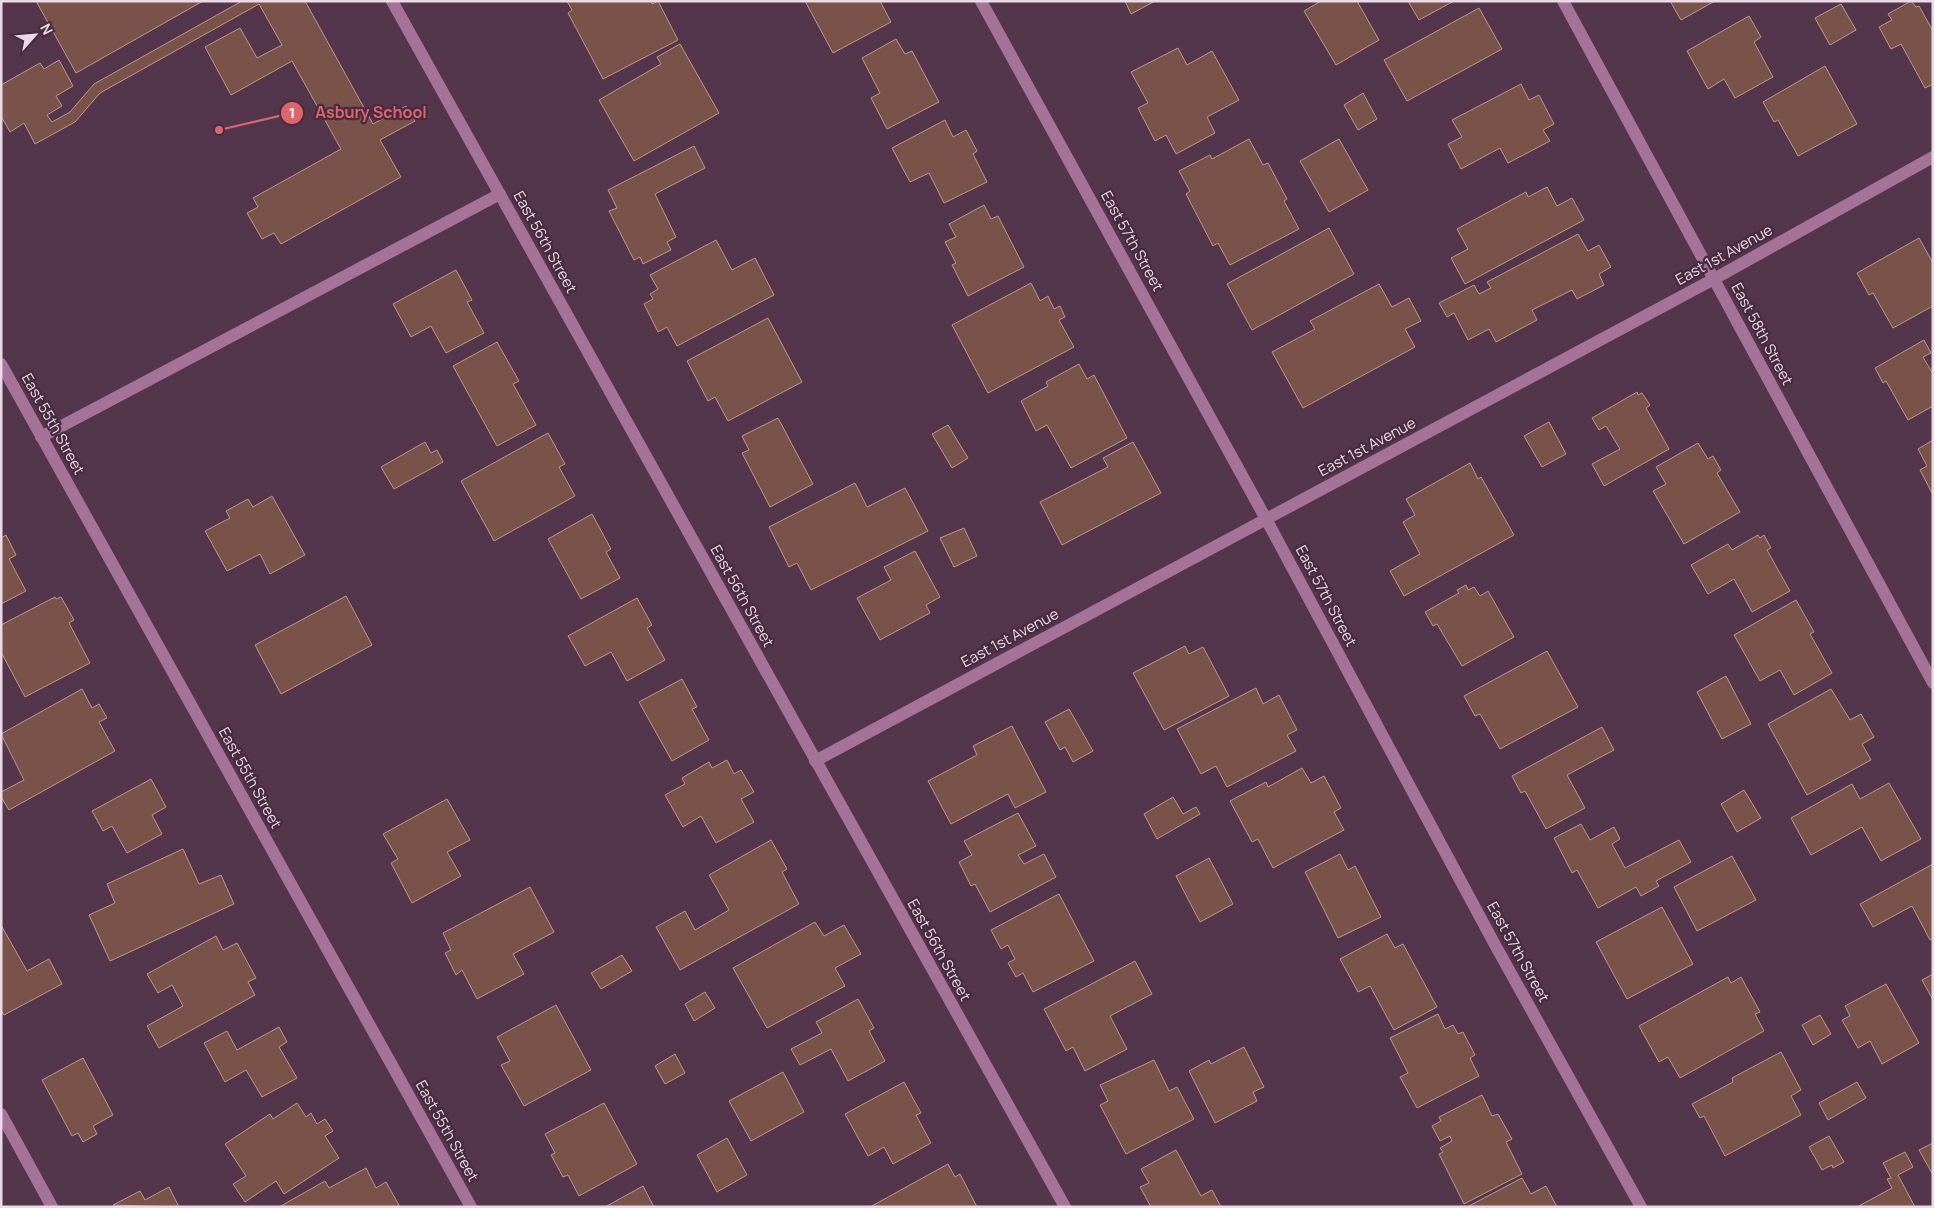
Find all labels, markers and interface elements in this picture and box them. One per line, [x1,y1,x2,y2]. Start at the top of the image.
north arrow [10,10,60,60]
text: N [36,20,58,38]
callout: Asbury School [280,97,436,128]
text: Asbury School [315,101,427,123]
text: 1 [289,102,295,123]
street label: East 56th Street [509,187,582,297]
street label: East 57th Street [1096,187,1169,295]
street label: East 1st Avenue [1671,219,1776,290]
street label: East 58th Street [1727,279,1798,389]
street label: East 55th Street [17,369,90,478]
street label: East 1st Avenue [1314,412,1420,481]
street label: East 56th Street [706,541,779,651]
street label: East 57th Street [1291,541,1362,650]
street label: East 1st Avenue [957,603,1063,672]
street label: East 55th Street [214,723,287,832]
street label: East 56th Street [903,895,976,1005]
street label: East 57th Street [1482,898,1555,1006]
street label: East 55th Street [411,1076,484,1185]

